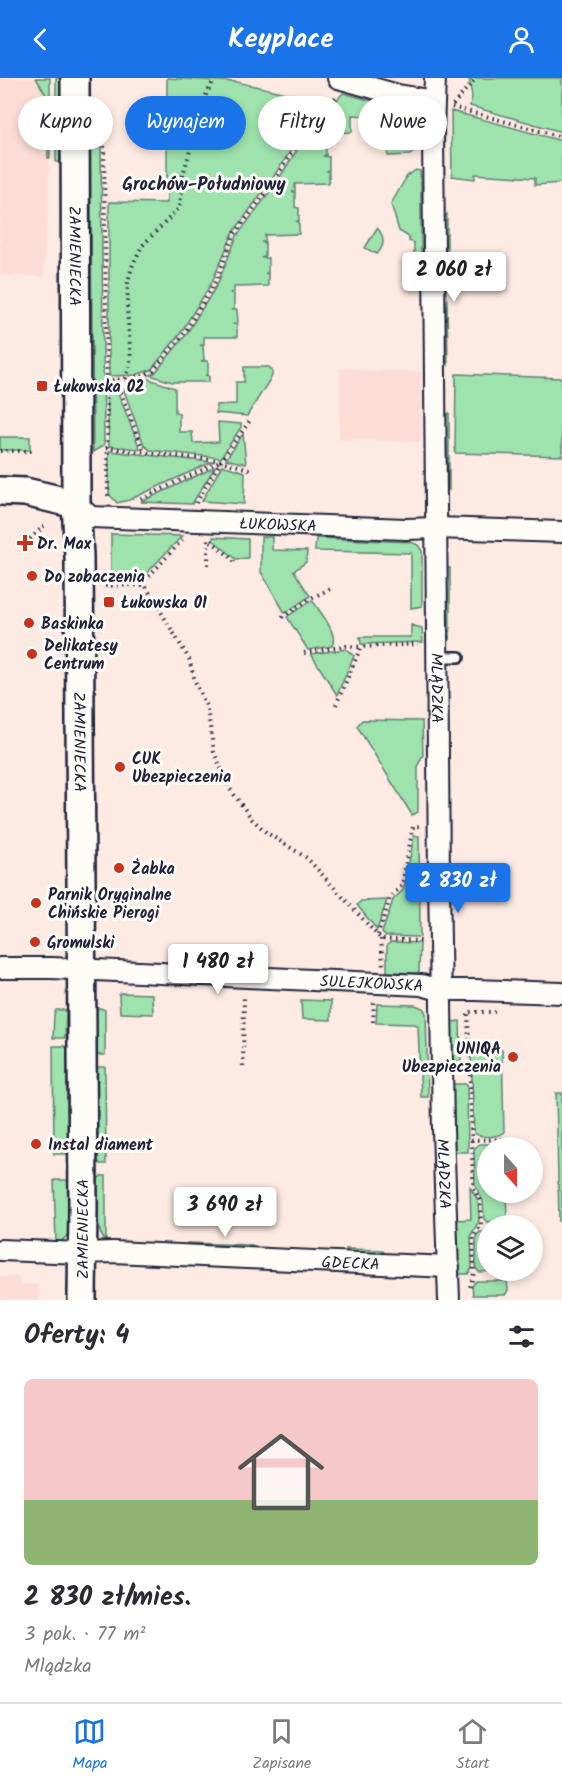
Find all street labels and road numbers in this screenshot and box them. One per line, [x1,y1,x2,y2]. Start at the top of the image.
street label: ZAMIENIECKA [61,206,87,307]
street label: ŁUKOWSKA [239,512,317,540]
street label: MLĄDZKA [423,653,449,724]
street label: ZAMIENIECKA [66,692,91,793]
street label: SULEJKOWSKA [319,969,424,999]
street label: MLĄDZKA [429,1138,457,1210]
street label: ZAMIENIECKA [71,1178,96,1279]
street label: GDECKA [321,1250,381,1278]

